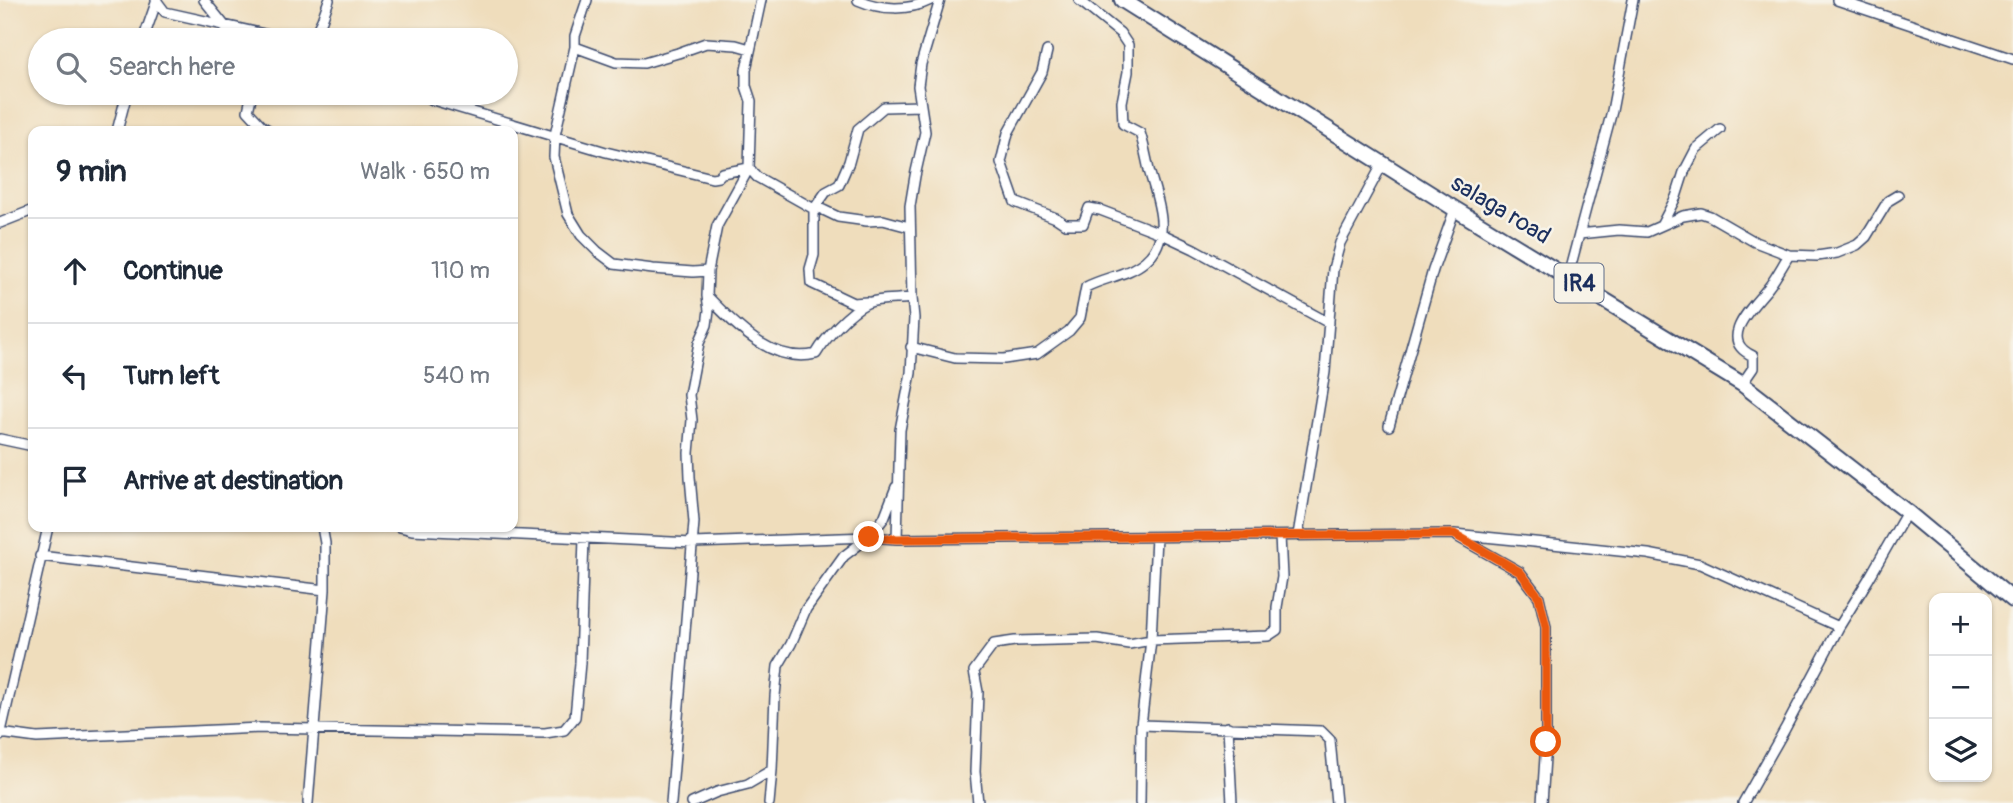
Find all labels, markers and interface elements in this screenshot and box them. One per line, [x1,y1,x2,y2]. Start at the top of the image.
search box [28,28,518,105]
icon: search [52,48,90,86]
text: Search here [108,51,235,83]
text: 9 min [56,153,127,190]
text: Walk · 650 m [360,157,490,186]
street label: salaga road [1446,168,1556,250]
icon: ahead [56,252,94,290]
text: Continue [123,255,223,287]
text: 110 m [431,256,490,285]
road number: IR4 [1554,264,1604,302]
icon: left [56,357,94,395]
text: Turn left [123,360,219,392]
text: 540 m [423,361,490,390]
icon: arrive [56,462,94,500]
text: Arrive at destination [123,465,343,497]
route end [853,521,884,552]
map controls [1929,593,1992,782]
button: + [1929,593,1992,656]
button: − [1929,656,1992,719]
button: layers [1929,719,1992,782]
route start [1530,726,1561,757]

